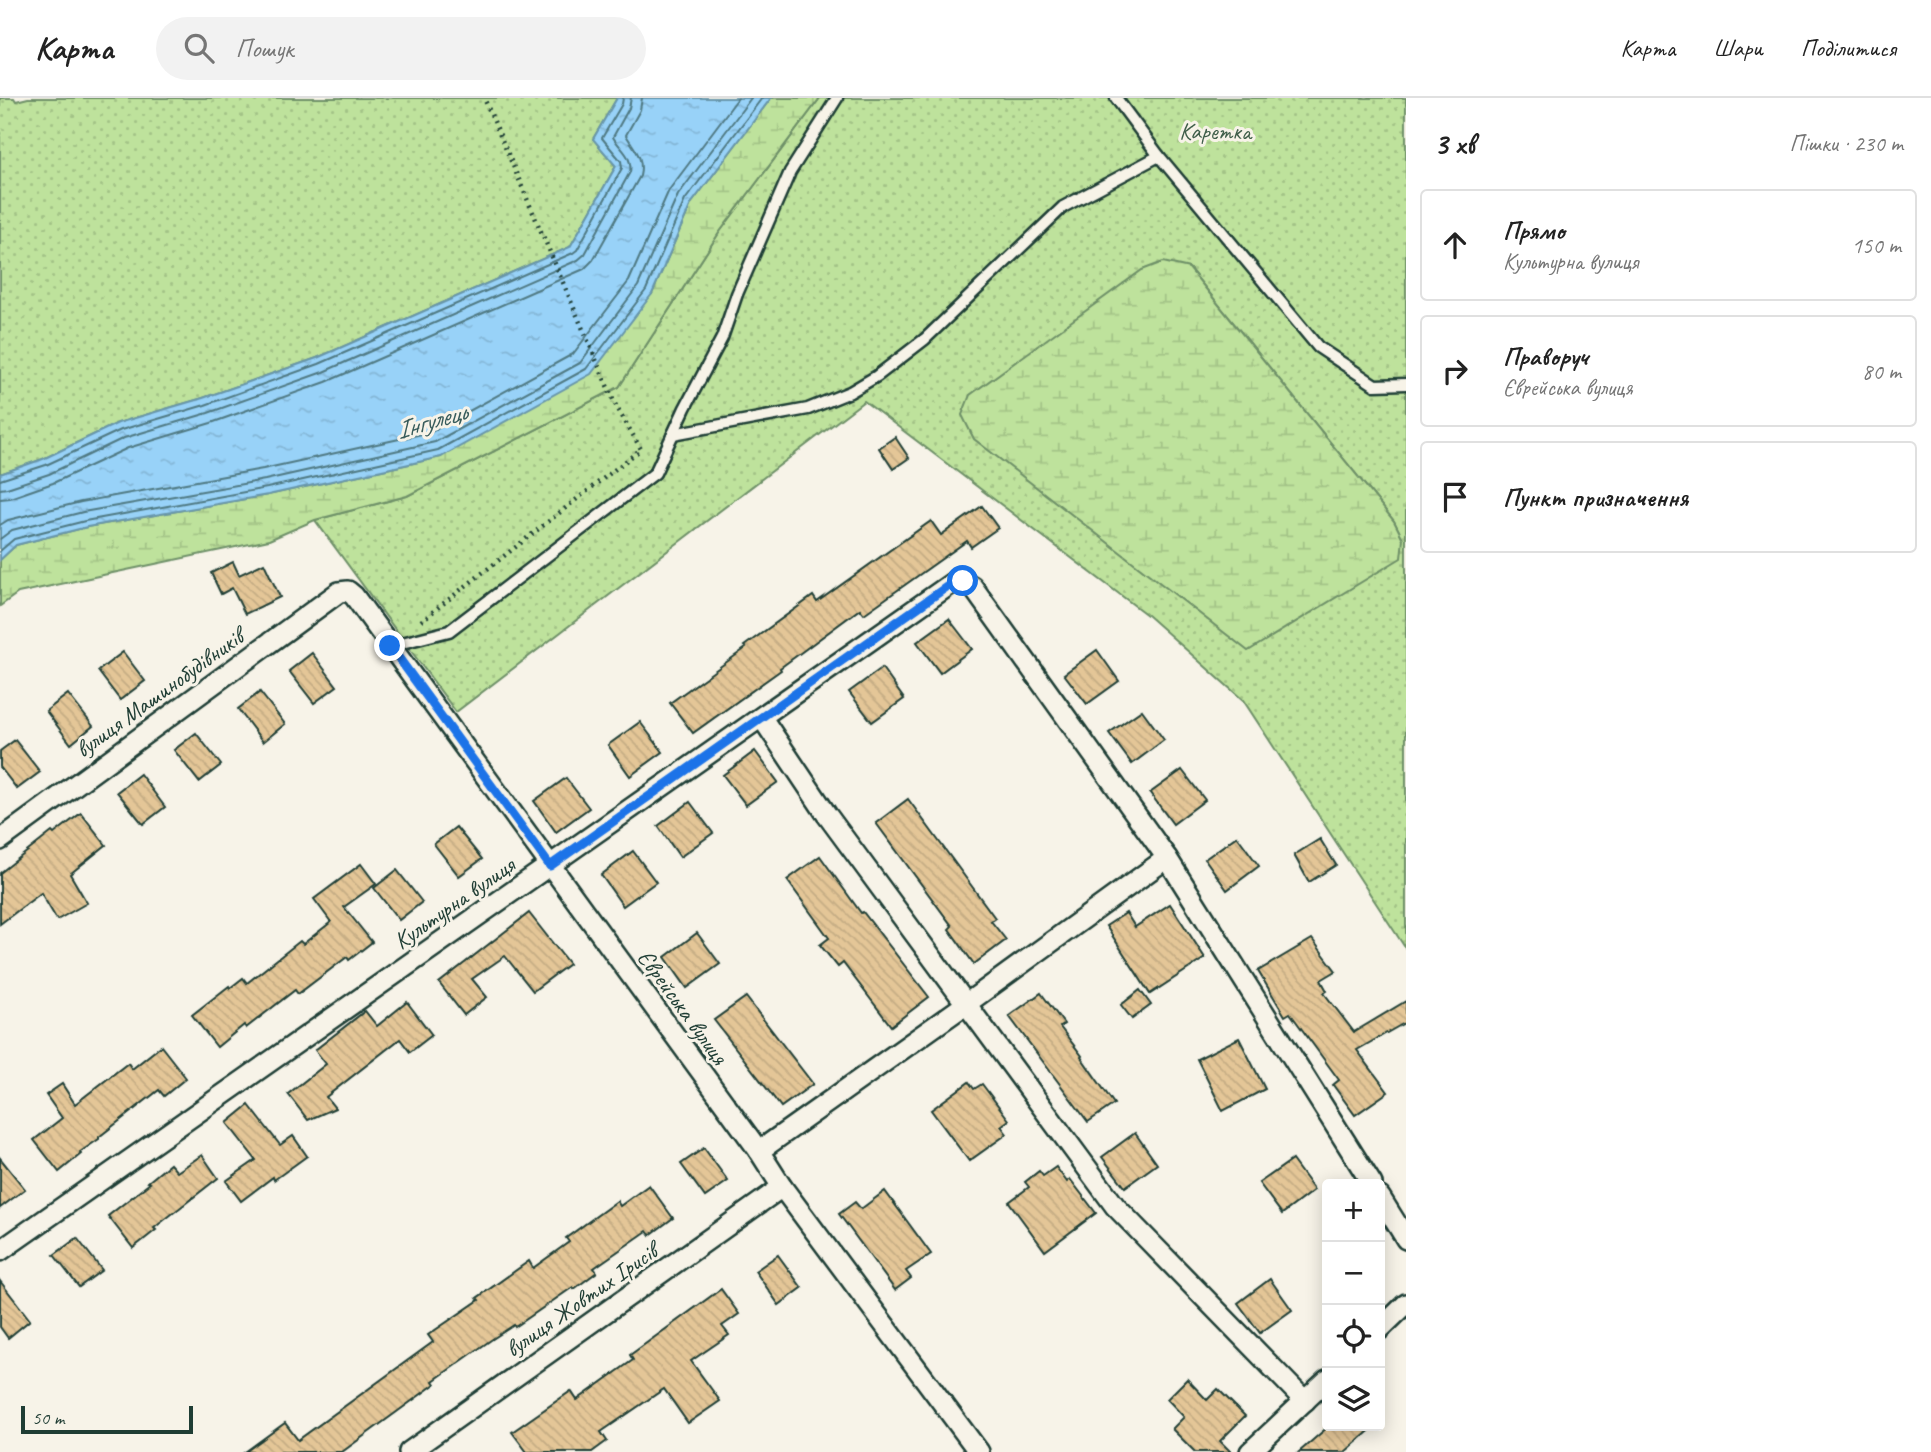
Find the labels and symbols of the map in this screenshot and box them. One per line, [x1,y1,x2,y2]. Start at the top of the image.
park label: Каретка [1179,116,1253,146]
water label: Інгулець [392,394,473,447]
route start [947,565,978,596]
street label: вулиця Машинобудівників [69,618,254,764]
route end [374,630,405,661]
street label: Культурна вулиця [388,849,522,956]
street label: Єврейська вулиця [631,944,736,1072]
street label: вулиця Жовтих Ірисів [499,1233,668,1364]
scale bar [21,1403,192,1435]

